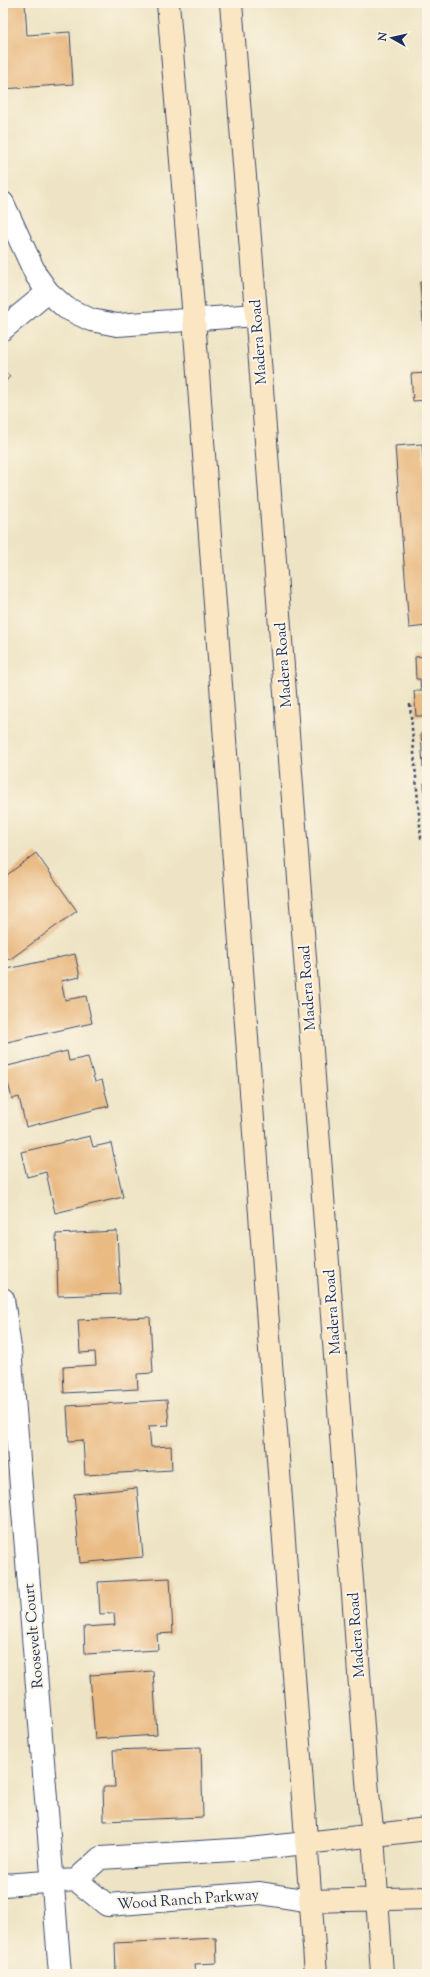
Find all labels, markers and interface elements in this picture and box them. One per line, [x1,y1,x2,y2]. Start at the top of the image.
north arrow [372,18,412,58]
text: N [374,31,392,43]
street label: Madera Road [246,298,273,385]
street label: Madera Road [271,621,298,708]
street label: Madera Road [295,944,322,1031]
street label: Madera Road [320,1268,347,1355]
street label: Roosevelt Court [19,1582,50,1689]
street label: Madera Road [344,1591,371,1678]
street label: Wood Ranch Parkway [116,1885,260,1916]

